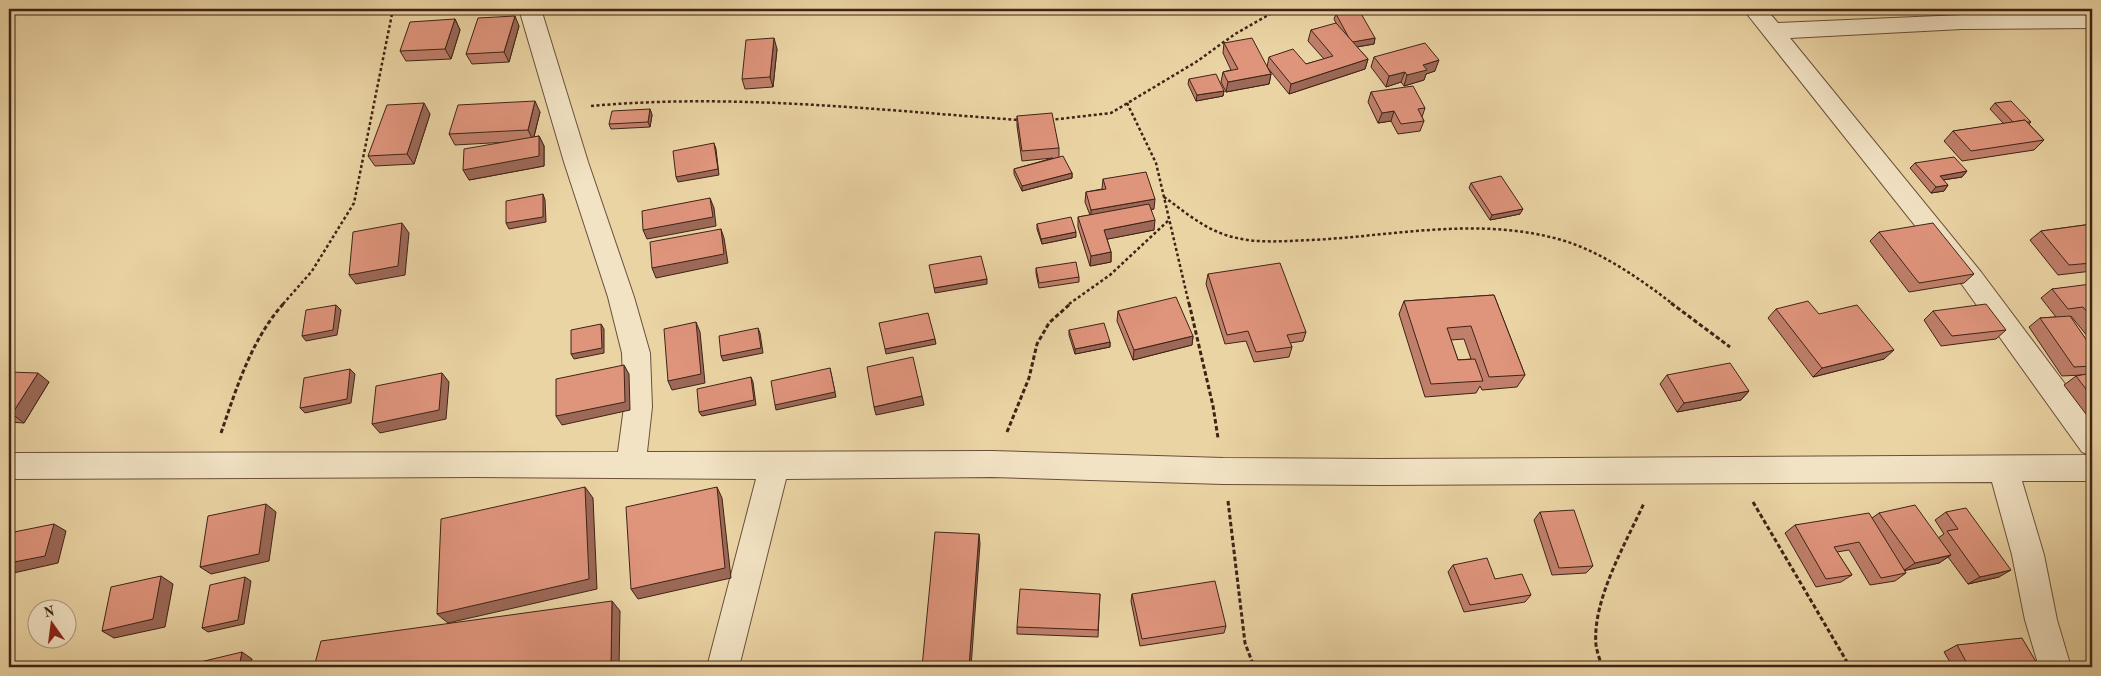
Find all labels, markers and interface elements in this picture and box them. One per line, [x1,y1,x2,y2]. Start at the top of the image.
north arrow [28,598,78,648]
text: N [42,604,56,620]

